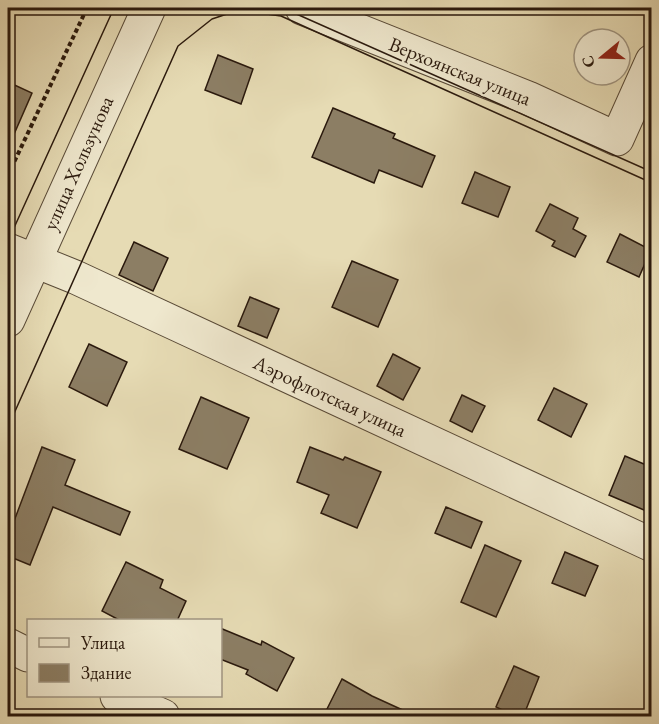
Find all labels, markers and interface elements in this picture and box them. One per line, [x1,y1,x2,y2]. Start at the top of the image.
north arrow [572,27,632,87]
street label: Верхоянская улица [385,31,535,111]
text: С [577,53,600,71]
street label: улица Хользунова [37,92,119,234]
street label: Аэрофлотская улица [248,349,411,443]
legend [27,619,222,697]
text: Улица [80,631,126,654]
text: Здание [81,661,131,684]

